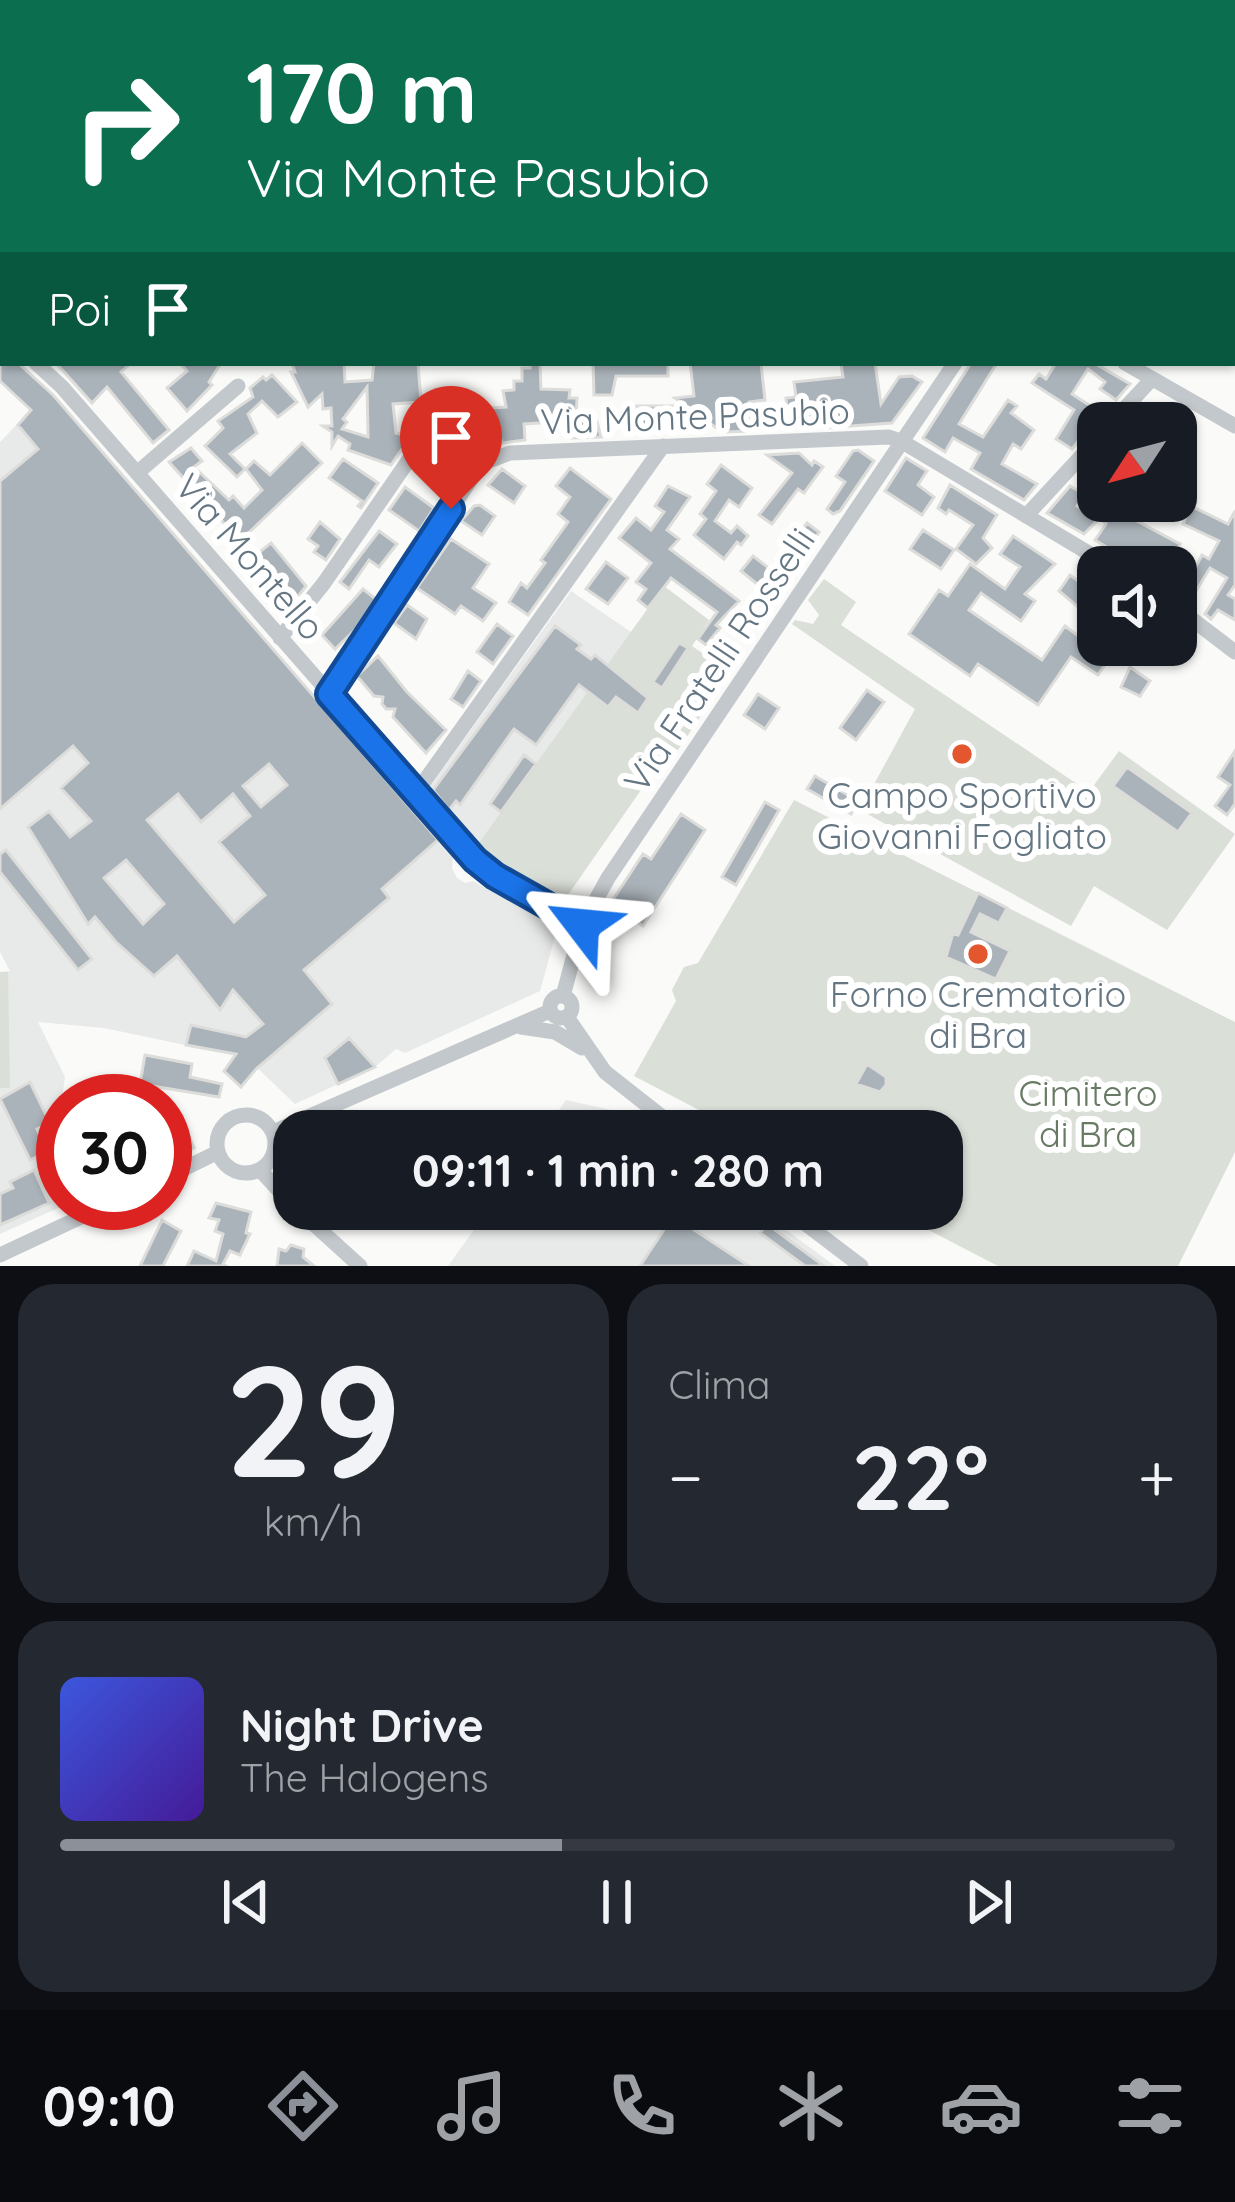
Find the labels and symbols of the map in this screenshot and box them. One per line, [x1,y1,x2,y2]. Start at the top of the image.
pin [400,386,502,509]
street label: Via Monte Pasubio [540,388,850,443]
north arrow [1077,402,1197,522]
street label: Via Montello [166,464,335,649]
street label: Via Fratelli Rosselli [614,519,824,800]
marker: Campo Sportivo Giovanni Fogliato [949,741,975,767]
place label: Campo Sportivo Giovanni Fogliato [817,772,1107,858]
position arrow [519,862,645,988]
marker: Forno Crematorio di Bra [965,941,991,967]
place label: Forno Crematorio di Bra [830,971,1126,1057]
park label: Cimitero di Bra [1019,1070,1157,1156]
speed limit sign: 30 [36,1074,192,1230]

